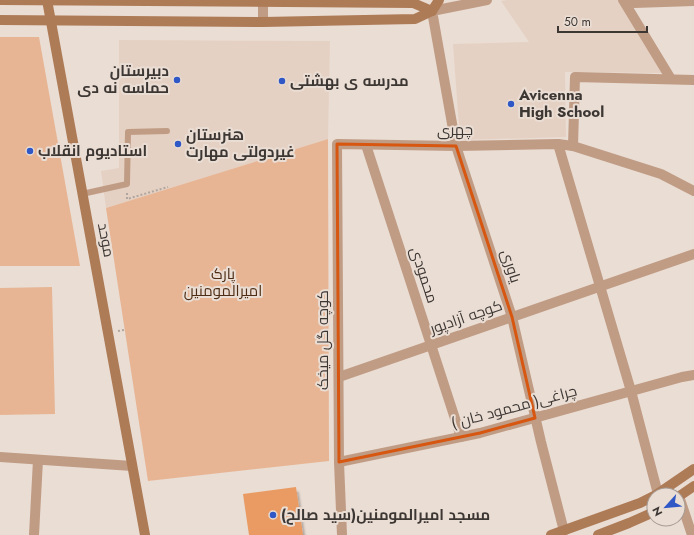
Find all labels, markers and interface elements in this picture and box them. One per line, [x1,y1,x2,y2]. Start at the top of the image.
scale bar [558,8,647,34]
text: 50 m [564,13,591,31]
place label: دبیرستان حماسه نه دی [77,60,169,99]
place label: مدرسه ی بهشتی [290,70,409,92]
marker: دبیرستان حماسه نه دی [172,75,182,85]
marker: مدرسه ی بهشتی [277,76,287,86]
place label: Avicenna High School [518,84,604,123]
marker: Avicenna High School [506,99,516,109]
street label: چهری [437,119,473,141]
place label: هنرستان غیردولتی مهارت [186,124,295,163]
marker: هنرستان غیردولتی مهارت [173,139,183,149]
place label: استادیوم انقلاب [38,140,147,162]
marker: استادیوم انقلاب [25,146,35,156]
street label: موحد [92,221,120,259]
street label: محمودی [405,244,443,306]
street label: یاوری [495,246,527,286]
park label: پارک امیرالمومنین [184,263,262,302]
street label: کوچه گل میخک [312,290,334,390]
street label: کوچه آزادپور [426,294,505,340]
street label: چراغی( محمود خان ) [449,380,579,434]
north arrow [646,487,686,527]
place label: مسجد امیرالمومنین(سید صالح) [281,504,490,526]
text: N [648,504,666,519]
marker: مسجد امیرالمومنین(سید صالح) [268,510,278,520]

